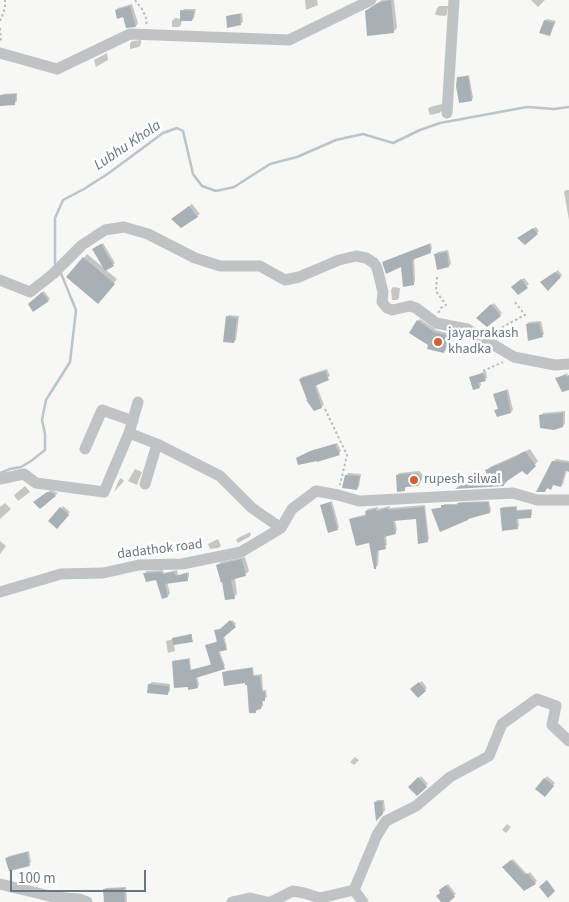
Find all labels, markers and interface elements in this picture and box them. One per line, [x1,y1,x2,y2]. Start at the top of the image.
water label: Lubhu Khola [91,117,165,175]
place label: jayaprakash khadka [448,326,519,358]
marker: jayaprakash khadka [432,336,444,348]
place label: rupesh silwal [424,472,501,488]
marker: rupesh silwal [408,474,420,486]
street label: dadathok road [116,536,204,564]
scale bar [12,860,149,892]
text: 100 m [18,868,56,889]

